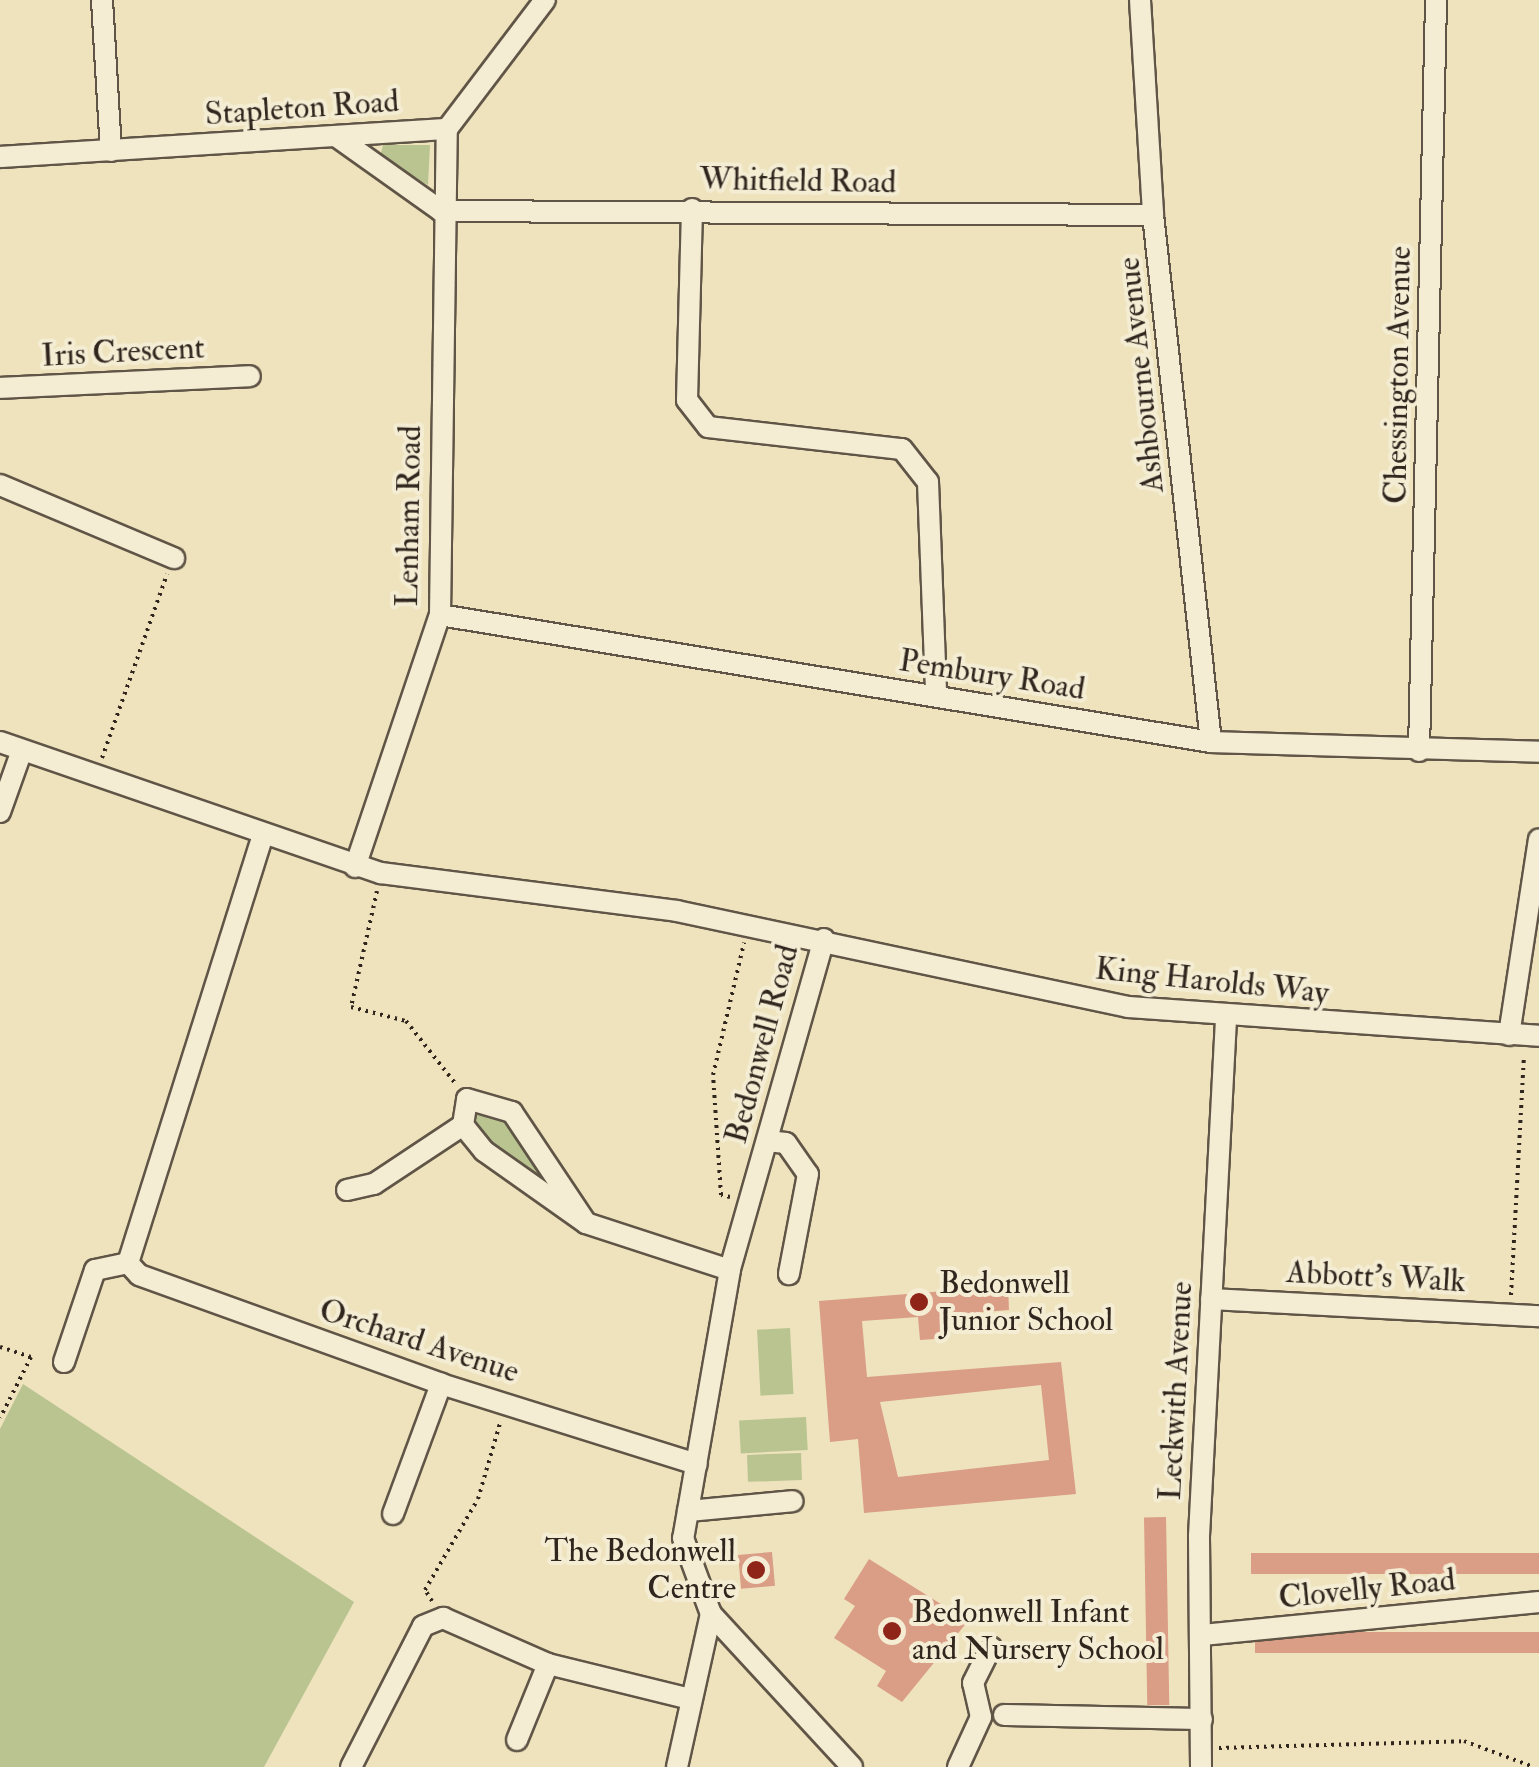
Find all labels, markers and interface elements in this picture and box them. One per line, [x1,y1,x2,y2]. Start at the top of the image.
street label: Stapleton Road [204,82,400,134]
street label: Whitfield Road [699,160,897,202]
street label: Chessington Avenue [1377,246,1419,504]
street label: Ashbourne Avenue [1110,255,1172,495]
street label: Iris Crescent [40,329,206,375]
street label: Lenham Road [388,425,430,607]
street label: Pembury Road [896,641,1088,709]
street label: Bedonwell Road [717,940,807,1148]
street label: King Harolds Way [1093,950,1331,1012]
street label: Abbott's Walk [1285,1253,1467,1301]
place label: Bedonwell Junior School [939,1265,1113,1340]
street label: Leckwith Avenue [1151,1281,1201,1501]
street label: Orchard Avenue [314,1291,524,1391]
marker: Bedonwell Junior School [908,1291,930,1313]
place label: The Bedonwell Centre [544,1533,736,1608]
marker: The Bedonwell Centre [745,1559,767,1581]
street label: Clovelly Road [1277,1561,1457,1617]
place label: Bedonwell Infant and Nursery School [912,1594,1164,1669]
marker: Bedonwell Infant and Nursery School [881,1620,903,1642]

